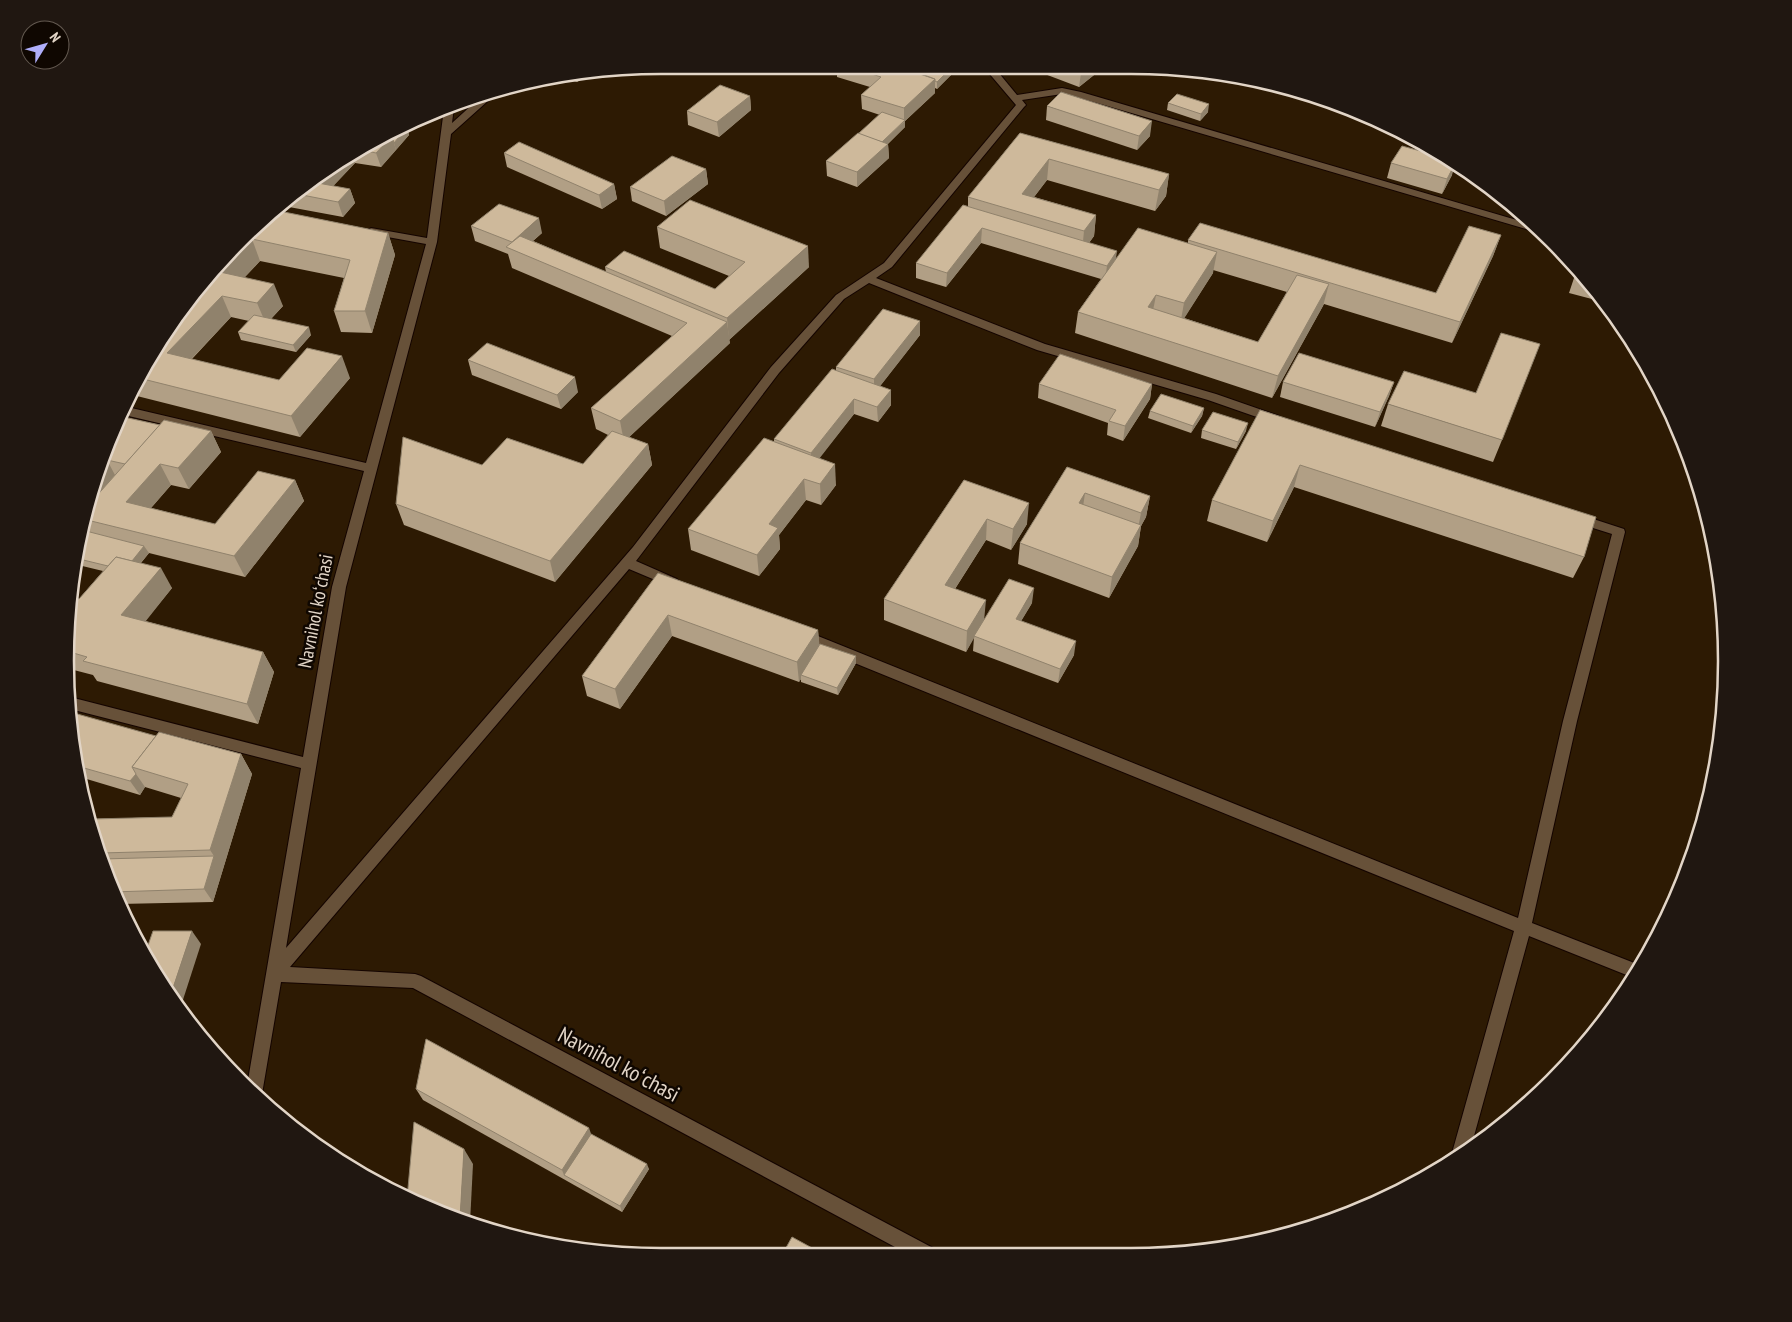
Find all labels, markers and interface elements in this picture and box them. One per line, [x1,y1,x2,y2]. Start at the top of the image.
north arrow [20,20,70,70]
text: N [46,29,65,46]
street label: Navnihol koʻchasi [292,552,338,670]
street label: Navnihol koʻchasi [553,1020,685,1108]

